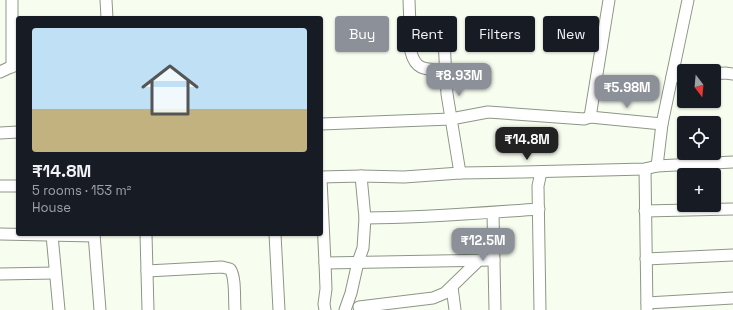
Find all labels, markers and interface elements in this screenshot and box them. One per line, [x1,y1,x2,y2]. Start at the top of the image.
chip: Buy [335,16,389,52]
chip: Rent [397,16,457,52]
chip: Filters [465,16,535,52]
chip: New [543,16,599,52]
icon: home [134,54,206,126]
pin: ₹8.93M [426,63,492,97]
north arrow [677,64,721,108]
map controls [677,64,721,212]
text: ₹8.93M [435,67,483,84]
pin: ₹5.98M [594,75,660,109]
text: ₹5.98M [603,79,651,96]
button: locate [677,116,721,160]
pin: ₹14.8M [494,127,560,161]
text: ₹14.8M [504,131,550,148]
text: ₹14.8M [32,160,91,182]
button: + [677,168,721,212]
text: 5 rooms · 153 m² [32,182,131,199]
text: House [32,199,71,216]
pin: ₹12.5M [450,228,516,262]
text: ₹12.5M [461,232,505,249]

